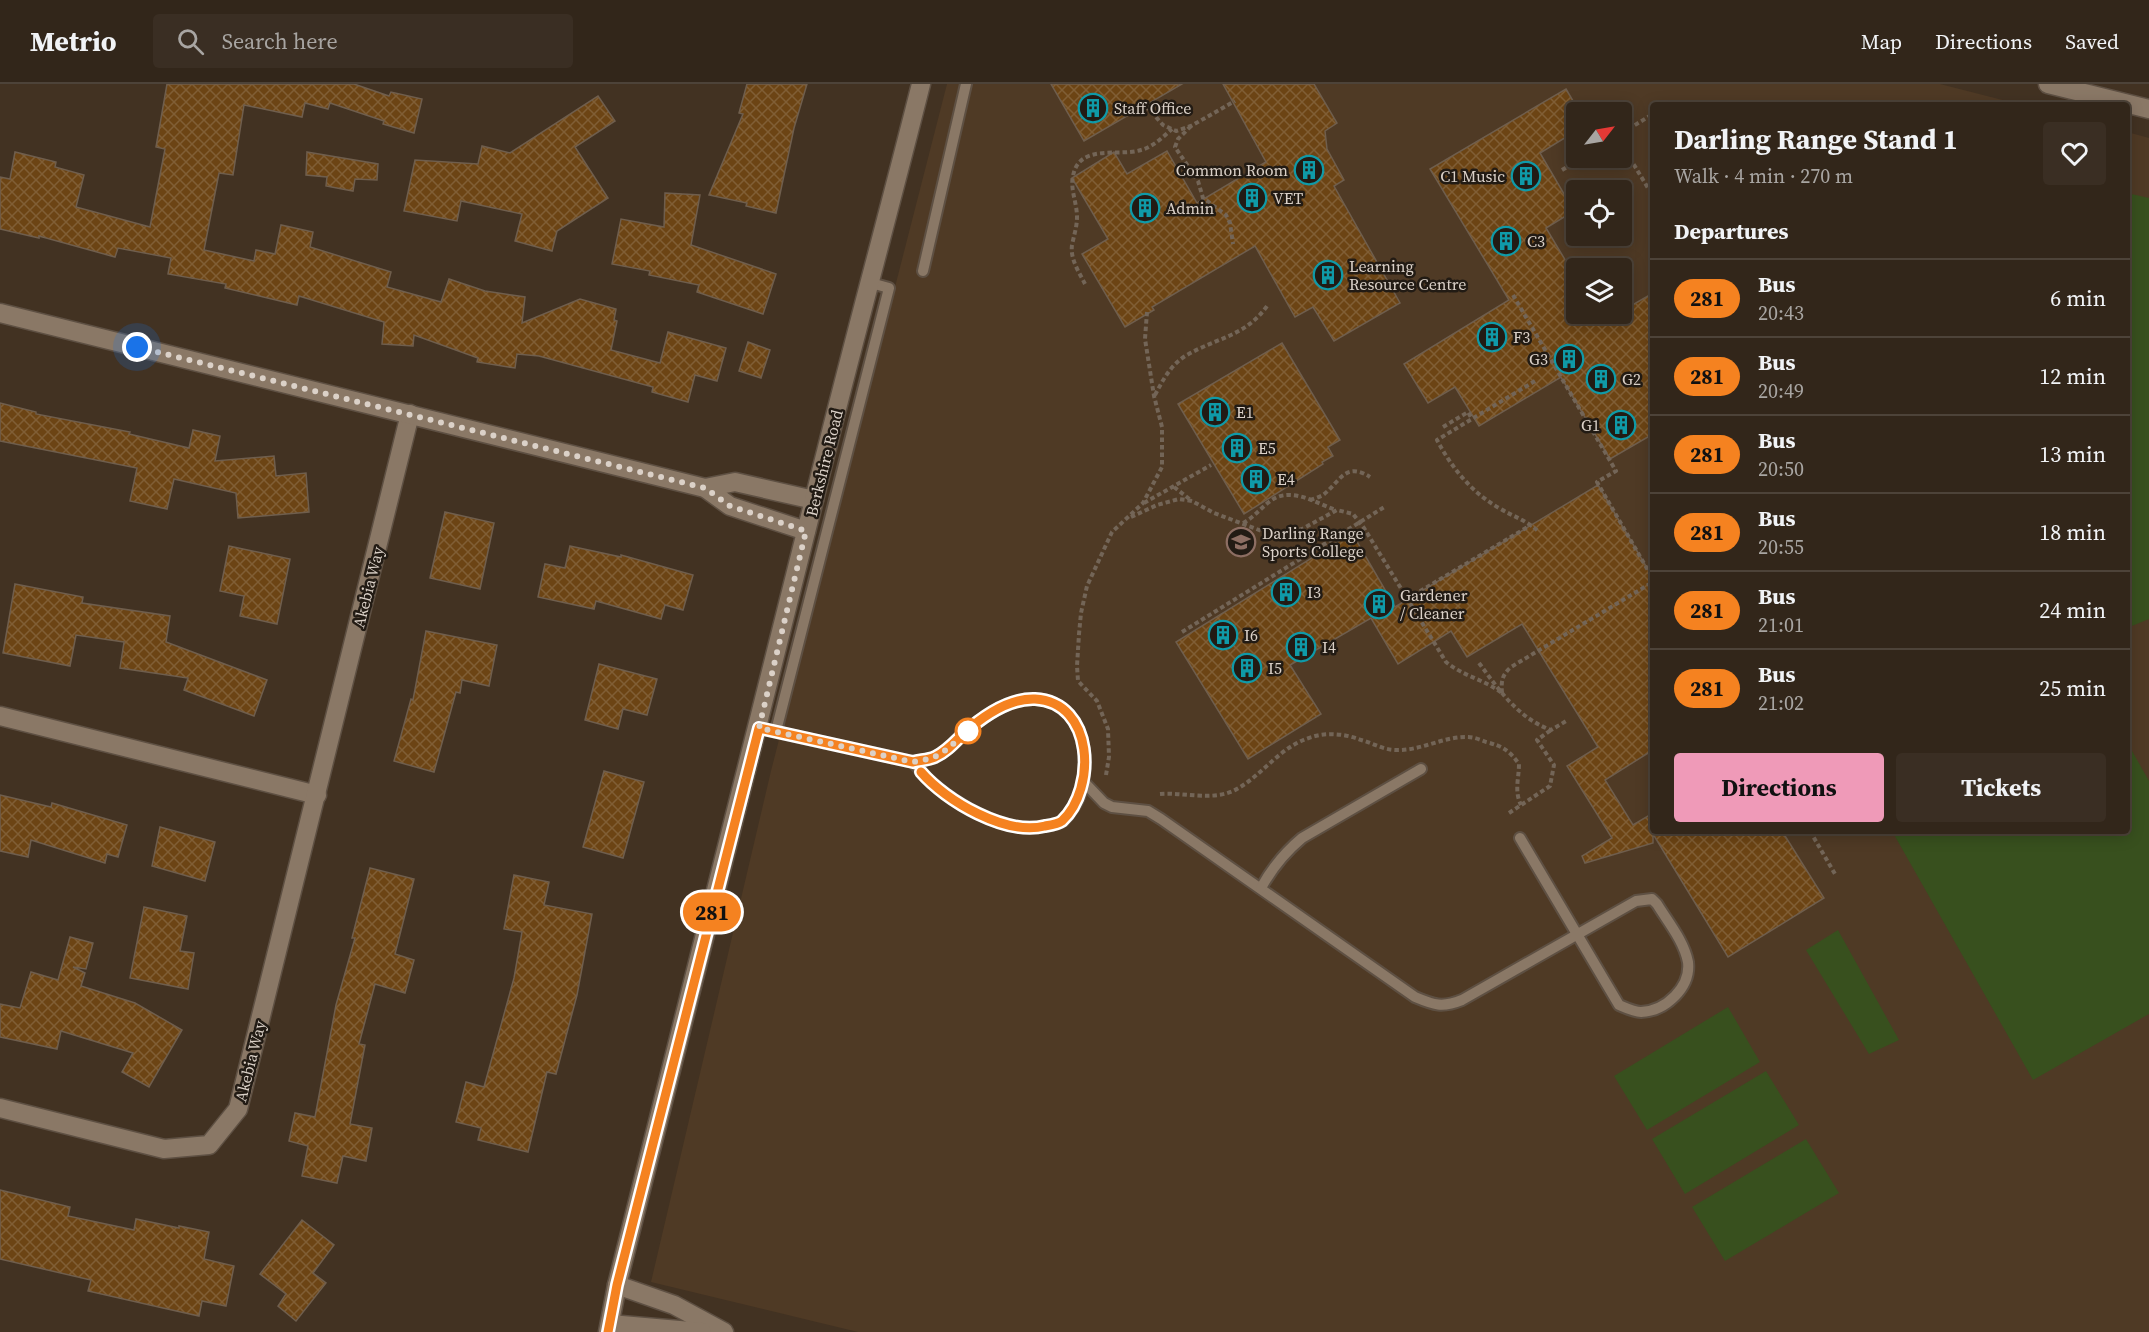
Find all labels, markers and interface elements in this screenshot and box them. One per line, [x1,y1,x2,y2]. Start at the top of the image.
search box [153,14,573,68]
text: Metrio [30,22,117,60]
icon: search [174,25,207,58]
text: Search here [222,26,338,56]
text: Map [1861,27,1902,56]
text: Directions [1935,27,2032,56]
text: Saved [2065,27,2119,56]
building icon: Staff Office [1077,92,1109,124]
place label: Staff Office [1114,97,1192,119]
north arrow [1566,102,1632,168]
map controls [1566,102,1632,324]
text: Darling Range Stand 1 [1674,120,1958,158]
button: heart [2043,122,2106,185]
building icon: Common Room [1293,154,1325,186]
place label: Common Room [1176,159,1288,181]
building icon: C1 Music [1510,160,1542,192]
text: Walk · 4 min · 270 m [1674,162,1853,190]
place label: C1 Music [1440,165,1505,187]
button: locate [1566,180,1632,246]
building icon: VET [1236,182,1268,214]
place label: VET [1273,187,1303,209]
building icon: Admin [1129,192,1161,224]
place label: Admin [1166,197,1215,219]
text: Departures [1674,216,1788,246]
building icon: C3 [1490,225,1522,257]
place label: C3 [1527,230,1545,252]
place label: Learning Resource Centre [1349,255,1466,295]
button: layers [1566,258,1632,324]
building icon: Learning Resource Centre [1312,259,1344,291]
text: Bus [1758,269,1795,299]
text: 6 min [2050,283,2106,313]
text: 281 [1690,284,1724,313]
text: 20:43 [1758,299,1804,327]
building icon: F3 [1476,321,1508,353]
place label: F3 [1513,326,1530,348]
your location [122,332,152,362]
building icon: G3 [1553,343,1585,375]
text: Bus [1758,347,1795,377]
place label: G3 [1529,348,1548,370]
text: 12 min [2039,361,2106,391]
text: 281 [1690,362,1724,391]
building icon: G2 [1585,363,1617,395]
place label: G2 [1622,368,1641,390]
text: 20:49 [1758,377,1804,405]
building icon: E1 [1199,396,1231,428]
place label: E1 [1236,401,1254,423]
street label: Berkshire Road [800,407,848,519]
building icon: G1 [1605,409,1637,441]
place label: G1 [1581,414,1600,436]
text: Bus [1758,425,1795,455]
building icon: E5 [1221,432,1253,464]
place label: E5 [1258,437,1276,459]
text: 13 min [2039,439,2106,469]
text: 281 [1690,440,1724,469]
text: 20:50 [1758,455,1804,483]
building icon: E4 [1240,463,1272,495]
place label: E4 [1277,468,1295,490]
text: Bus [1758,503,1795,533]
text: 18 min [2039,517,2106,547]
text: 281 [1690,518,1724,547]
place label: Darling Range Sports College [1262,522,1364,562]
school or university icon: Darling Range Sports College [1225,526,1257,558]
text: 20:55 [1758,533,1804,561]
street label: Akebia Way [347,543,389,630]
building icon: I3 [1270,576,1302,608]
place label: I3 [1307,581,1321,603]
text: Bus [1758,581,1795,611]
place label: Gardener / Cleaner [1400,584,1468,624]
building icon: Gardener / Cleaner [1363,588,1395,620]
text: 24 min [2039,595,2106,625]
text: 281 [1690,596,1724,625]
text: 21:01 [1758,611,1804,639]
building icon: I6 [1207,619,1239,651]
place label: I6 [1244,624,1258,646]
building icon: I4 [1285,631,1317,663]
place label: I4 [1322,636,1336,658]
building icon: I5 [1231,652,1263,684]
place label: I5 [1268,657,1282,679]
text: Bus [1758,659,1795,689]
text: 25 min [2039,673,2106,703]
text: 281 [1690,674,1724,703]
text: 21:02 [1758,689,1804,717]
unlabelled marker [955,718,981,744]
button: Directions [1674,753,1884,822]
button: Tickets [1896,753,2106,822]
line badge: 281 [678,892,746,932]
text: 281 [695,898,729,927]
street label: Akebia Way [229,1017,271,1104]

